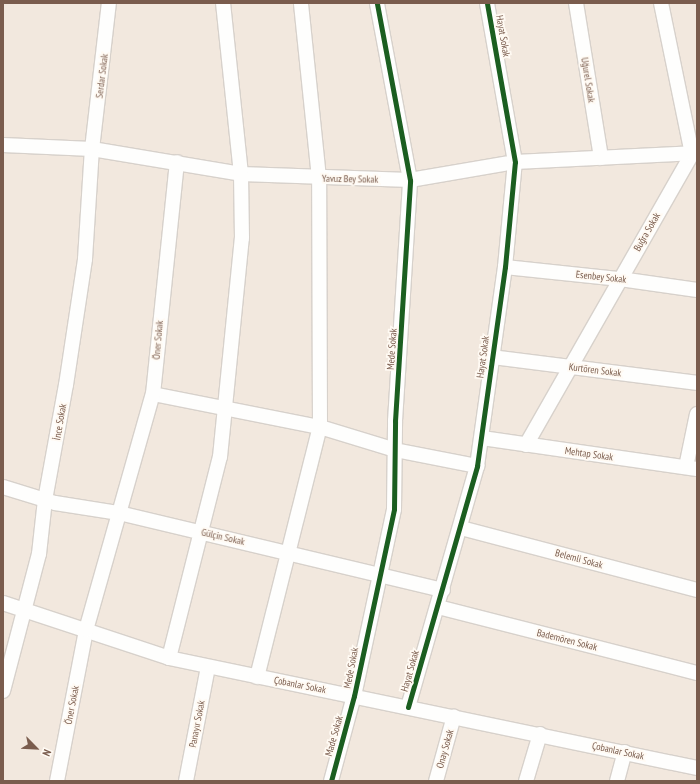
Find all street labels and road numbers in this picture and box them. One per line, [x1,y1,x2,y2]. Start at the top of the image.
street label: Hayat Sokak [493,14,513,58]
street label: Serdar Sokak [93,53,111,99]
street label: Uğurel Sokak [579,57,597,103]
street label: Yavuz Bey Sokak [321,173,379,185]
street label: Buğra Sokak [631,211,663,253]
street label: Esenbey Sokak [575,268,627,286]
street label: Öner Sokak [150,320,166,360]
street label: Mede Sokak [385,328,399,370]
street label: Hayat Sokak [474,335,492,379]
street label: Kurtören Sokak [568,361,622,379]
street label: İnce Sokak [51,403,69,441]
street label: Mehtap Sokak [564,445,614,463]
street label: Gülçin Sokak [200,526,246,548]
street label: Belemli Sokak [554,547,604,571]
street label: Bademören Sokak [536,627,598,653]
street label: Mede Sokak [341,647,361,689]
street label: Hayat Sokak [398,649,422,693]
street label: Çobanlar Sokak [273,674,327,696]
street label: Öner Sokak [62,685,82,725]
street label: Panayır Sokak [187,699,207,749]
street label: Made Sokak [323,714,345,758]
street label: Onay Sokak [434,728,456,770]
street label: Çobanlar Sokak [591,740,645,762]

